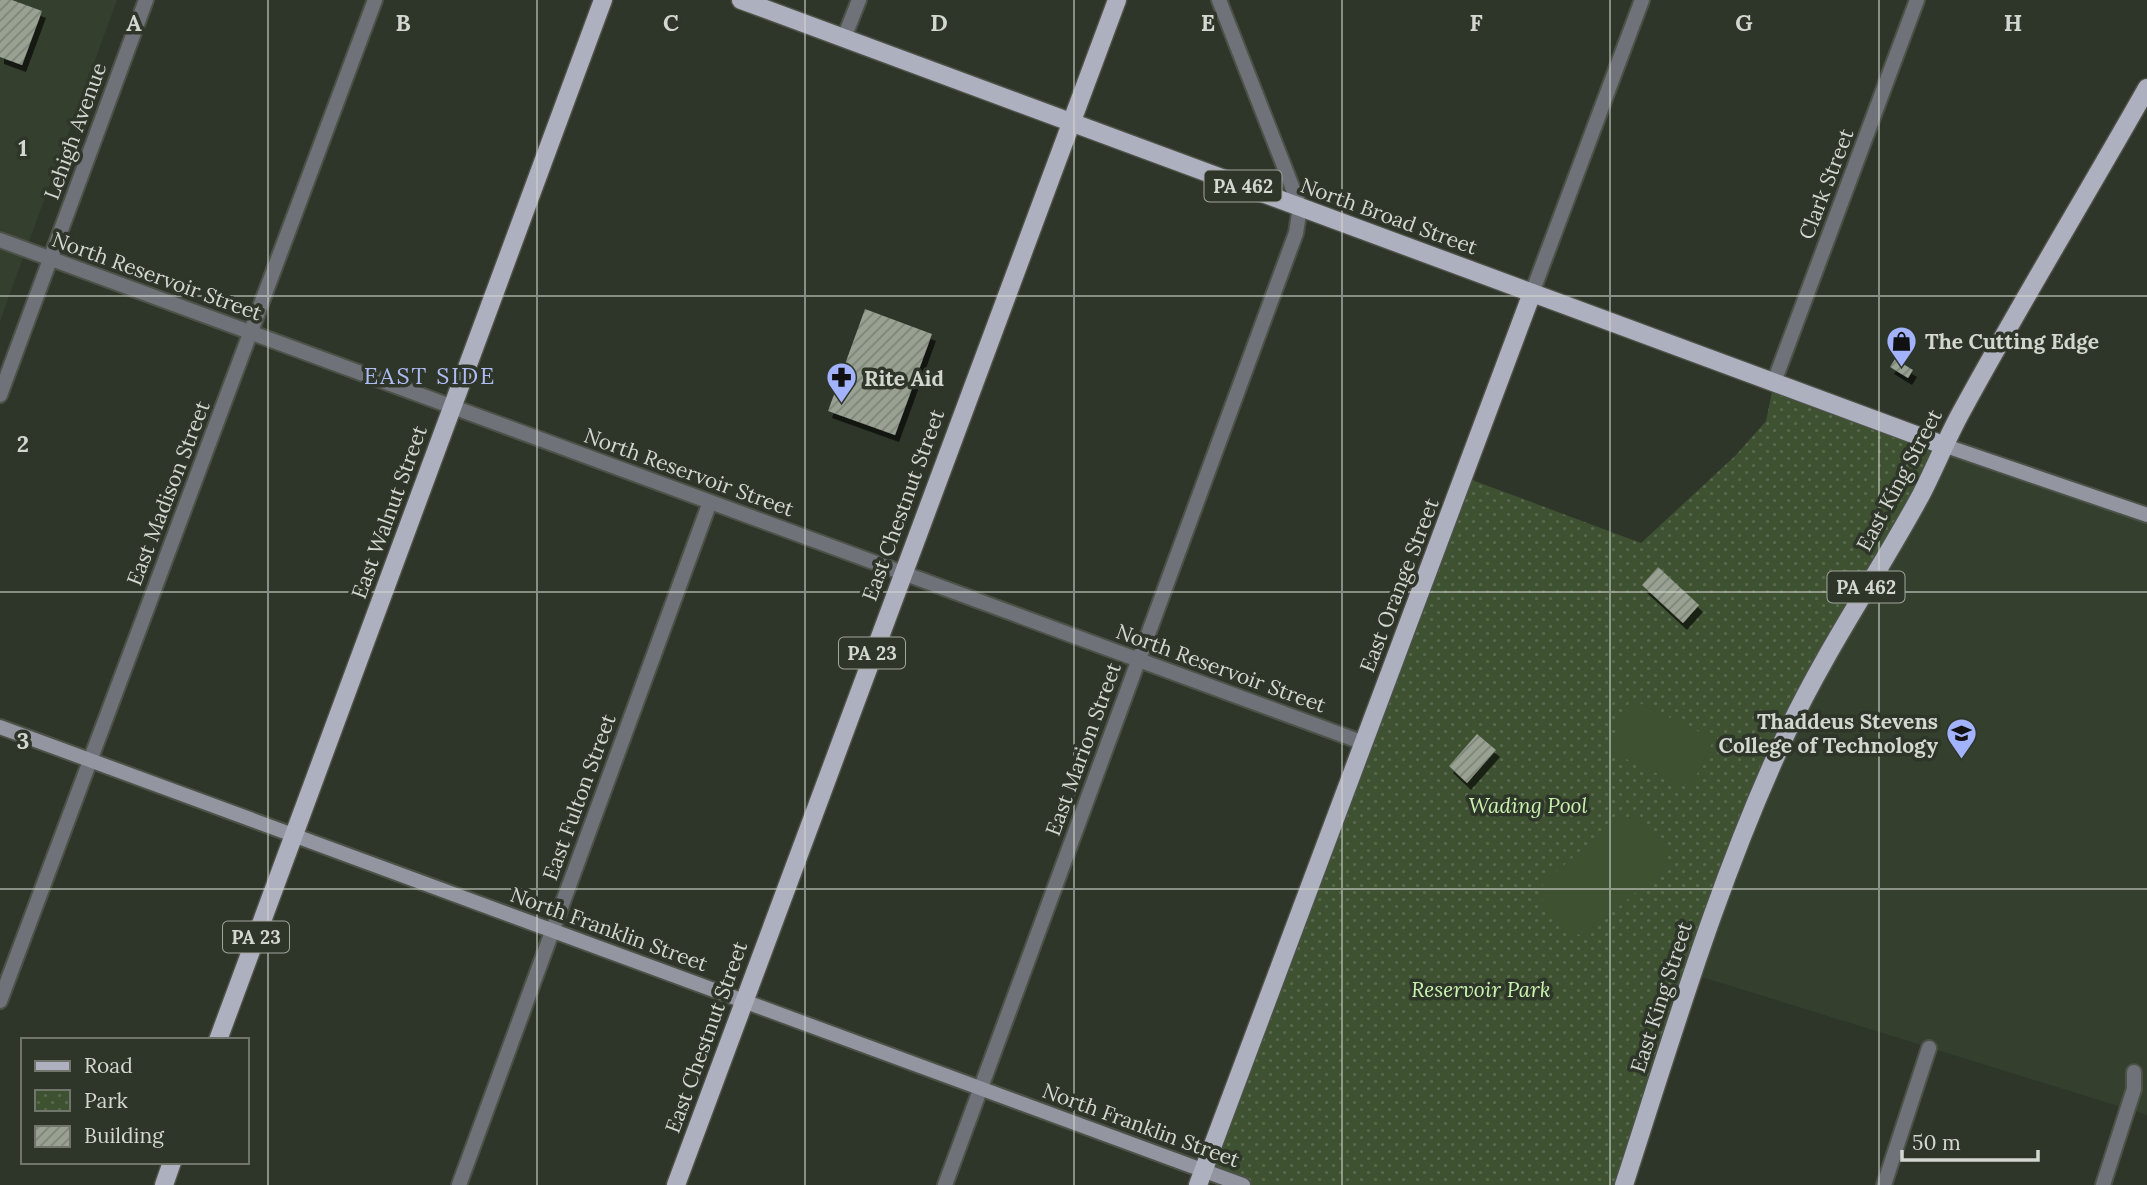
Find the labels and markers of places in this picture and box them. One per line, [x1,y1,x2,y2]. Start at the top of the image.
shop icon: The Cutting Edge [1885,324,1919,368]
place label: The Cutting Edge [1925,328,2099,355]
pharmacy icon: Rite Aid [824,361,858,405]
place label: Rite Aid [864,365,944,392]
place label: Thaddeus Stevens College of Technology [1719,708,1938,759]
school or university icon: Thaddeus Stevens College of Technology [1944,716,1978,760]

